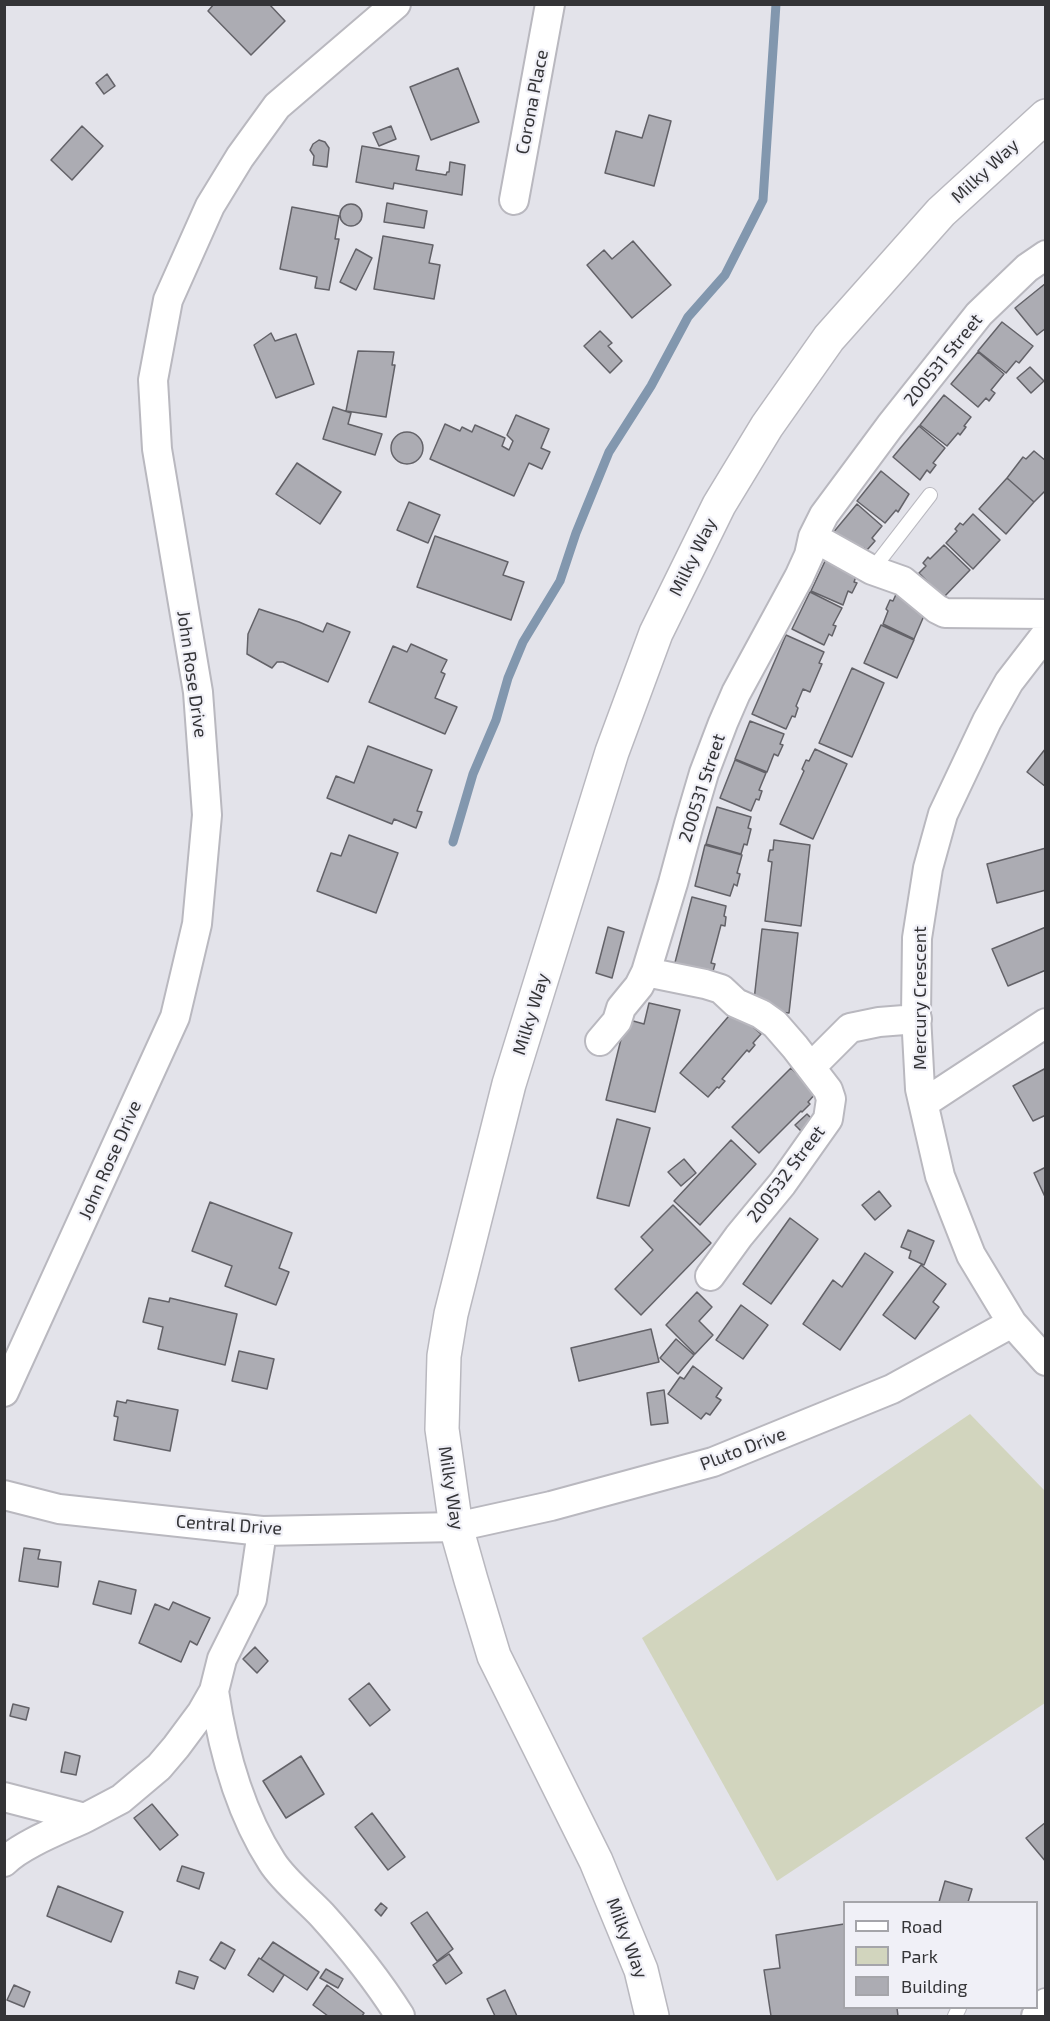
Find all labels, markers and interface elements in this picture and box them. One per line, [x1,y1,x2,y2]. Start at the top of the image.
street label: Corona Place [511,48,553,156]
street label: Milky Way [947,134,1023,208]
street label: 200531 Street [899,309,987,411]
street label: Milky Way [665,514,721,600]
street label: John Rose Drive [172,609,212,739]
street label: 200531 Street [674,731,730,845]
street label: Mercury Crescent [909,926,931,1070]
street label: Milky Way [508,970,554,1058]
street label: John Rose Drive [74,1097,146,1223]
street label: 200532 Street [743,1121,829,1227]
street label: Pluto Drive [697,1423,789,1475]
street label: Milky Way [434,1445,468,1531]
street label: Central Drive [175,1511,283,1539]
street label: Milky Way [602,1895,652,1981]
legend [843,1901,1038,2009]
text: Road [901,1915,942,1937]
text: Park [901,1945,938,1967]
text: Building [901,1975,968,1997]

